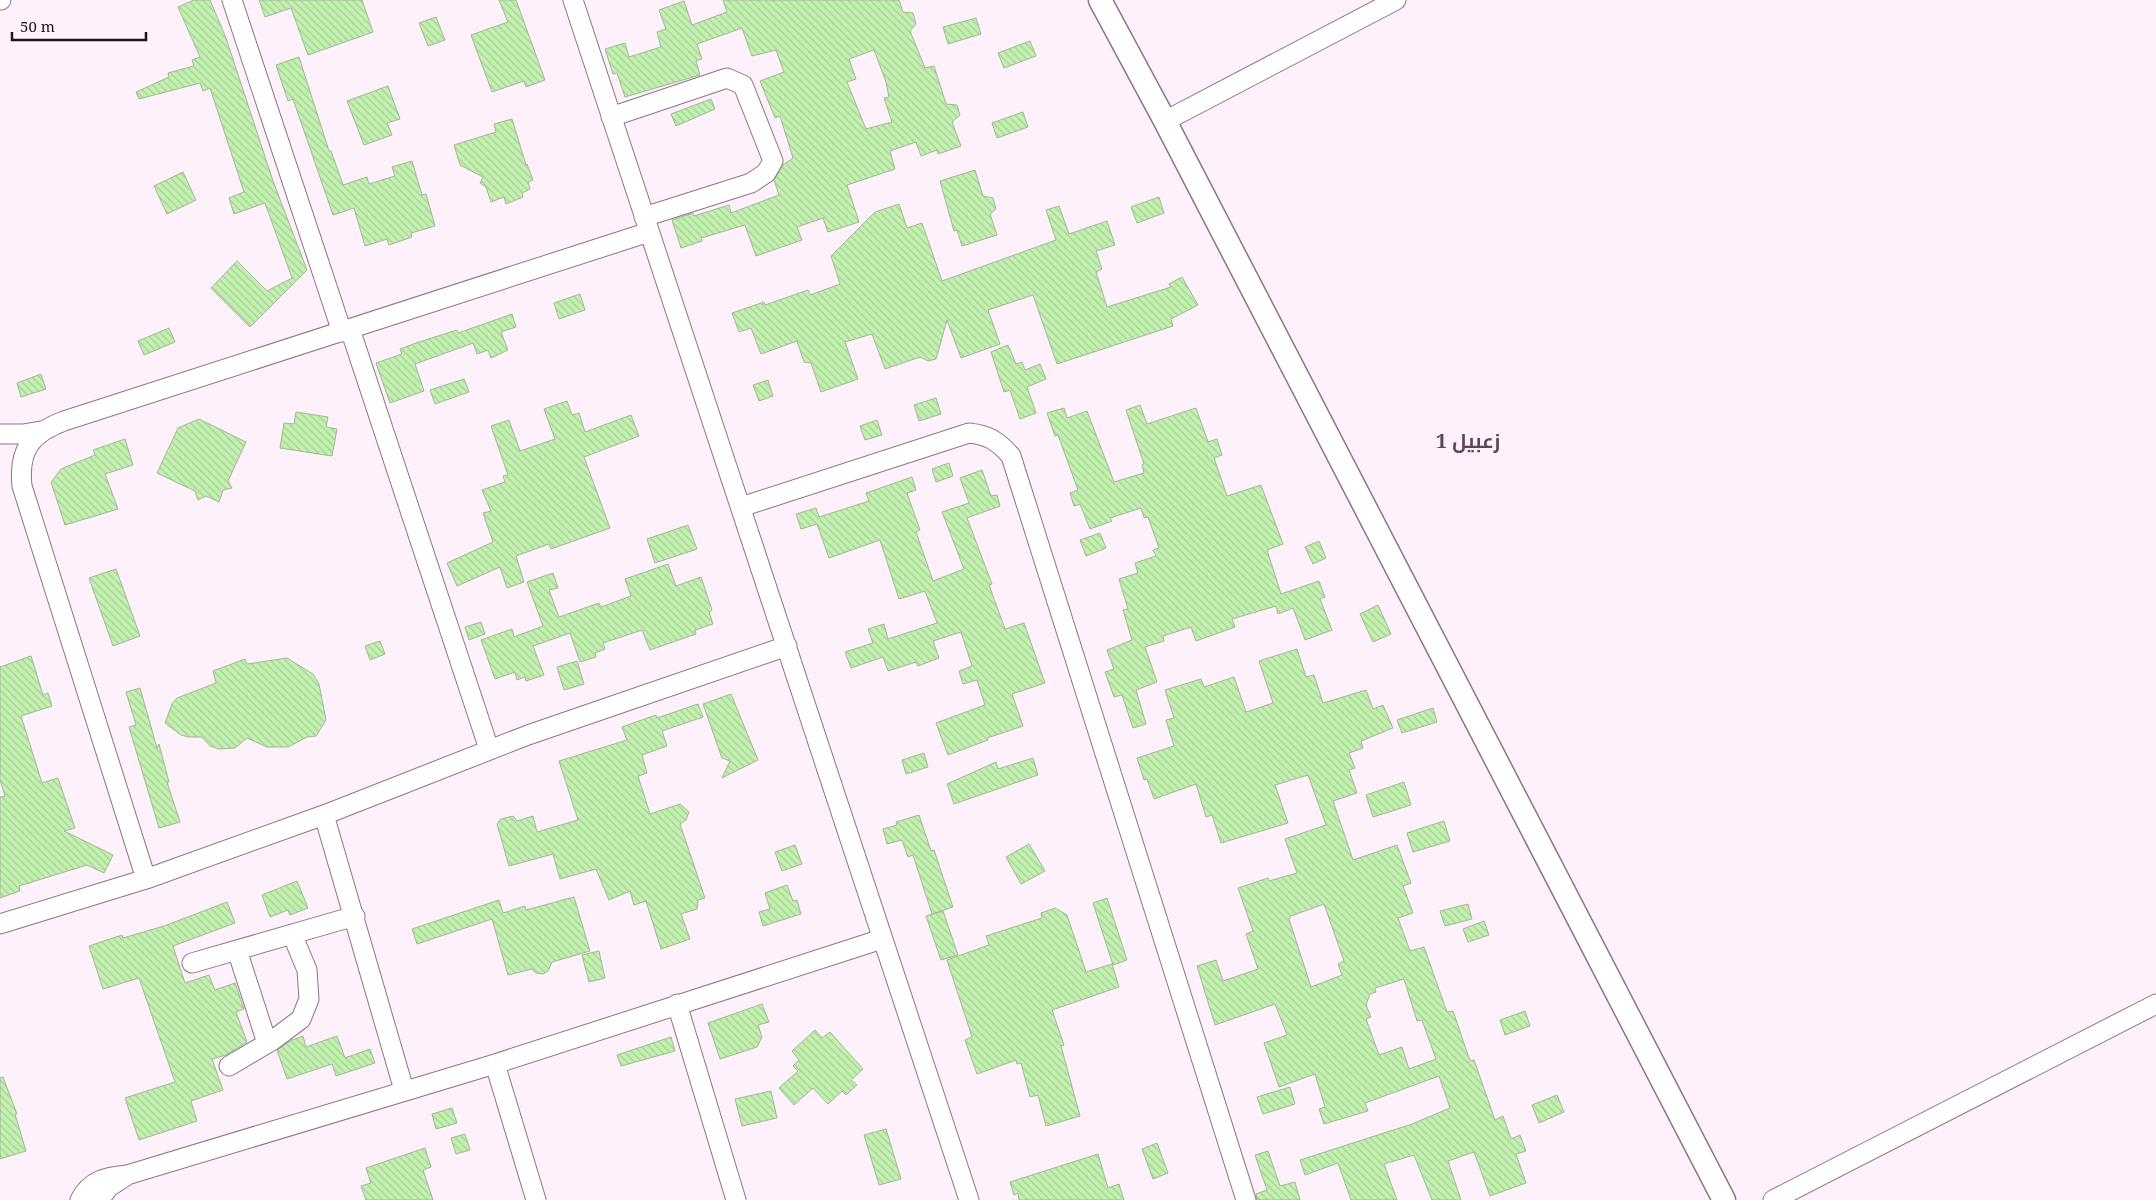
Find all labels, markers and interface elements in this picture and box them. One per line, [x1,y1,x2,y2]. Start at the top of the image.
scale bar [12,10,146,42]
text: 50 m [20,16,55,36]
district label: زعبيل 1 [1436,427,1500,454]

